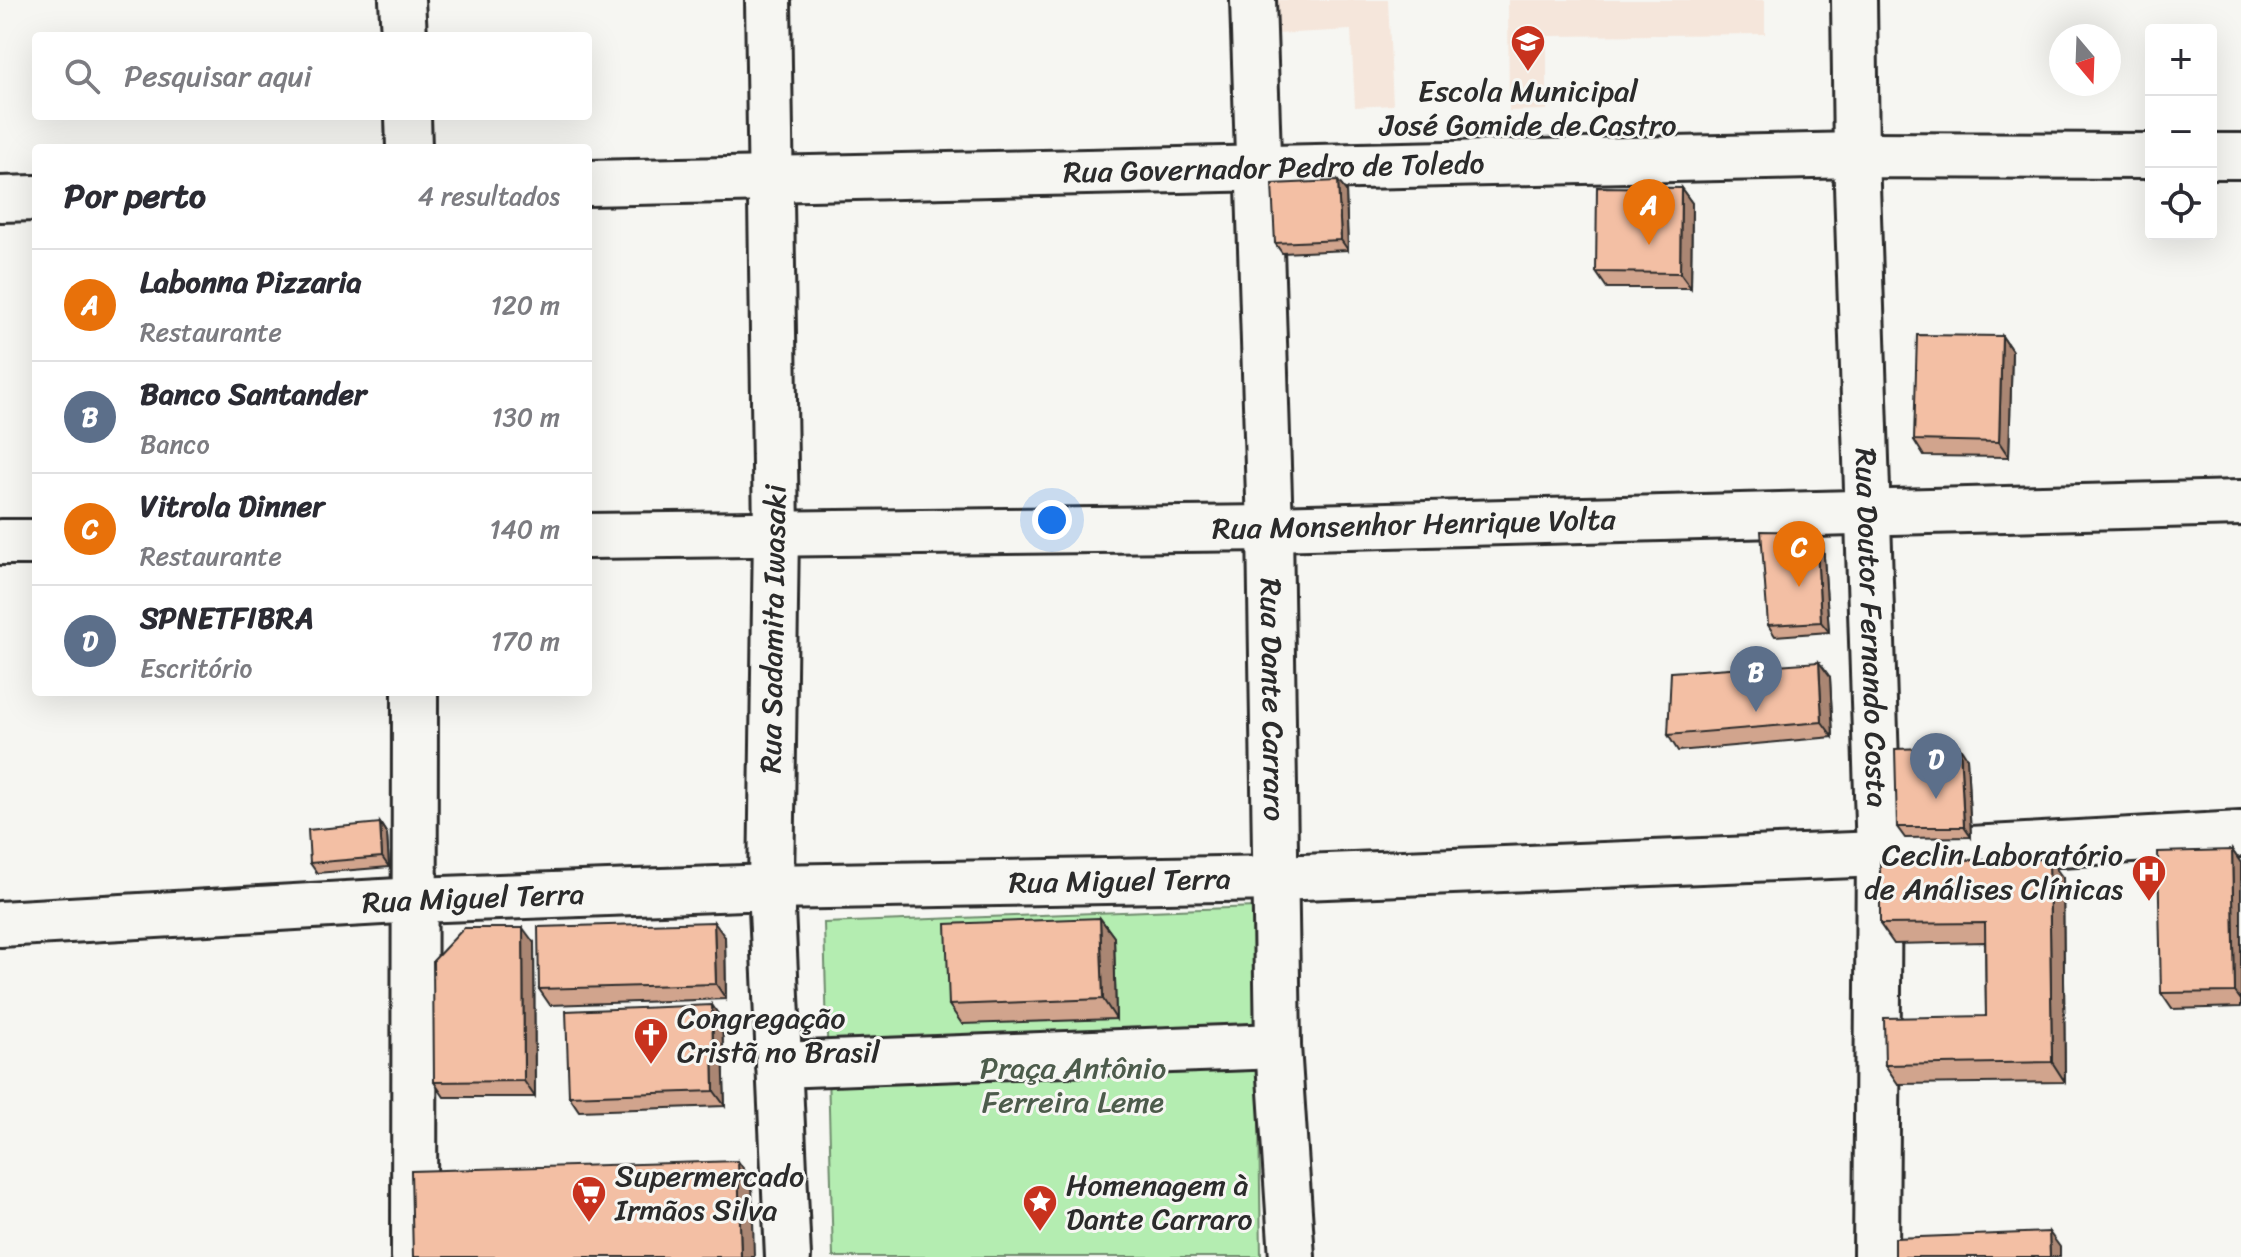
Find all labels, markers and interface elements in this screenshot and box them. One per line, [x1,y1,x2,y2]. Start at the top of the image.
school or university icon: Escola Municipal José Gomide de Castro [1509,23,1547,73]
north arrow [2049,24,2121,96]
map controls [2145,24,2217,240]
button: + [2145,24,2217,96]
search box [32,32,592,120]
text: Pesquisar aqui [124,49,312,103]
icon: search [60,54,104,98]
place label: Escola Municipal José Gomide de Castro [1379,64,1676,152]
button: − [2145,96,2217,168]
street label: Rua Governador Pedro de Toledo [1063,136,1485,200]
text: Por perto [64,166,206,226]
button: locate [2145,168,2217,240]
text: 4 resultados [418,173,560,219]
pin: A [1623,179,1675,245]
text: Labonna Pizzaria [140,255,362,309]
text: A [81,282,99,328]
text: 120 m [491,282,560,328]
text: Restaurante [140,309,282,355]
text: Banco Santander [140,367,366,421]
text: B [82,394,98,440]
text: 130 m [491,394,560,440]
text: Banco [140,421,210,467]
street label: Rua Doutor Fernando Costa [1839,447,1904,808]
text: Vitrola Dinner [140,479,324,533]
street label: Rua Sadamita Iwasaki [743,483,803,774]
street label: Rua Monsenhor Henrique Volta [1212,492,1617,556]
your location [1032,500,1072,540]
text: C [82,506,98,552]
text: 140 m [489,506,560,552]
pin: C [1773,521,1825,587]
text: Restaurante [140,533,282,579]
street label: Rua Dante Carraro [1244,578,1302,822]
text: SPNETFIBRA [140,591,313,645]
text: D [82,618,98,664]
text: 170 m [491,618,560,664]
text: Escritório [140,645,252,691]
pin: B [1730,646,1782,712]
pin: D [1910,733,1962,799]
place label: Ceclin Laboratório de Análises Clínicas [1864,828,2124,916]
street label: Rua Miguel Terra [1008,852,1231,910]
hospital icon: Ceclin Laboratório de Análises Clínicas [2130,853,2168,903]
street label: Rua Miguel Terra [361,867,585,930]
place label: Congregação Cristã no Brasil [677,991,881,1079]
church icon: Congregação Cristã no Brasil [632,1016,670,1066]
park label: Praça Antônio Ferreira Leme [980,1041,1166,1129]
place label: Supermercado Irmãos Silva [614,1149,804,1237]
place label: Homenagem à Dante Carraro [1066,1158,1252,1246]
supermarket icon: Supermercado Irmãos Silva [570,1174,608,1224]
place icon: Homenagem à Dante Carraro [1021,1183,1059,1233]

